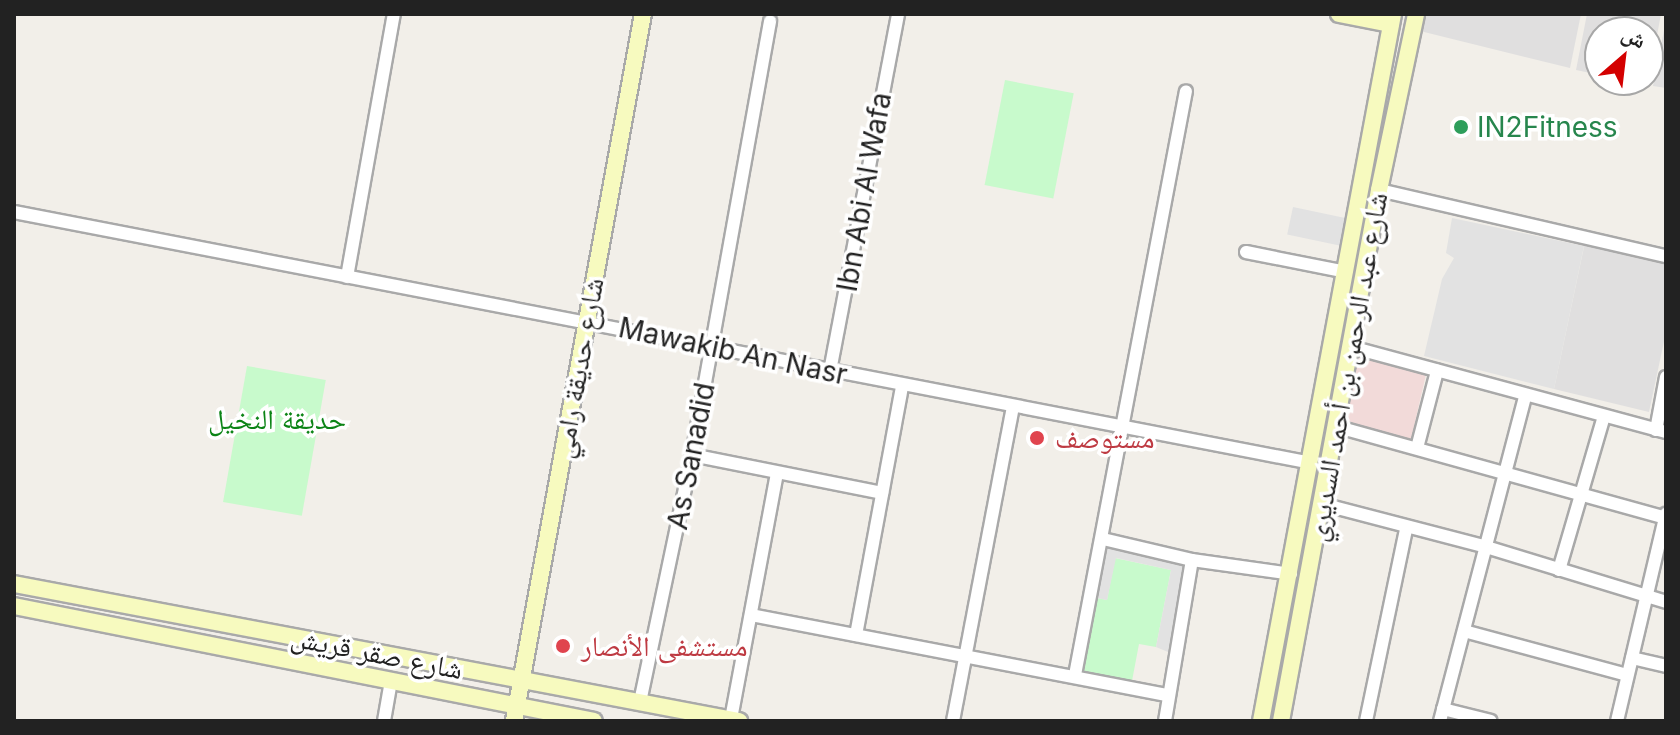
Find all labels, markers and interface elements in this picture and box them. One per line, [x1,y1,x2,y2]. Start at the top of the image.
north arrow [1584,16,1664,96]
text: ش [1618,20,1651,54]
street label: Ibn Abi Al Wafa [830,90,898,294]
place label: IN2Fitness [1477,110,1618,144]
marker: IN2Fitness [1452,118,1470,136]
street label: شارع عبد الرحمن بن أحمد السديري [1300,190,1394,544]
street label: شارع حديقة رامي [546,275,610,461]
street label: Mawakib An Nasr [616,310,850,392]
street label: As Sanadid [660,380,722,532]
park label: حديقة النخيل [208,402,346,436]
place label: مستوصف [1055,421,1154,455]
marker: مستوصف [1026,427,1048,449]
street label: شارع صقر قريش [288,620,466,686]
place label: مستشفى الأنصار [581,629,747,663]
marker: مستشفى الأنصار [552,635,574,657]

